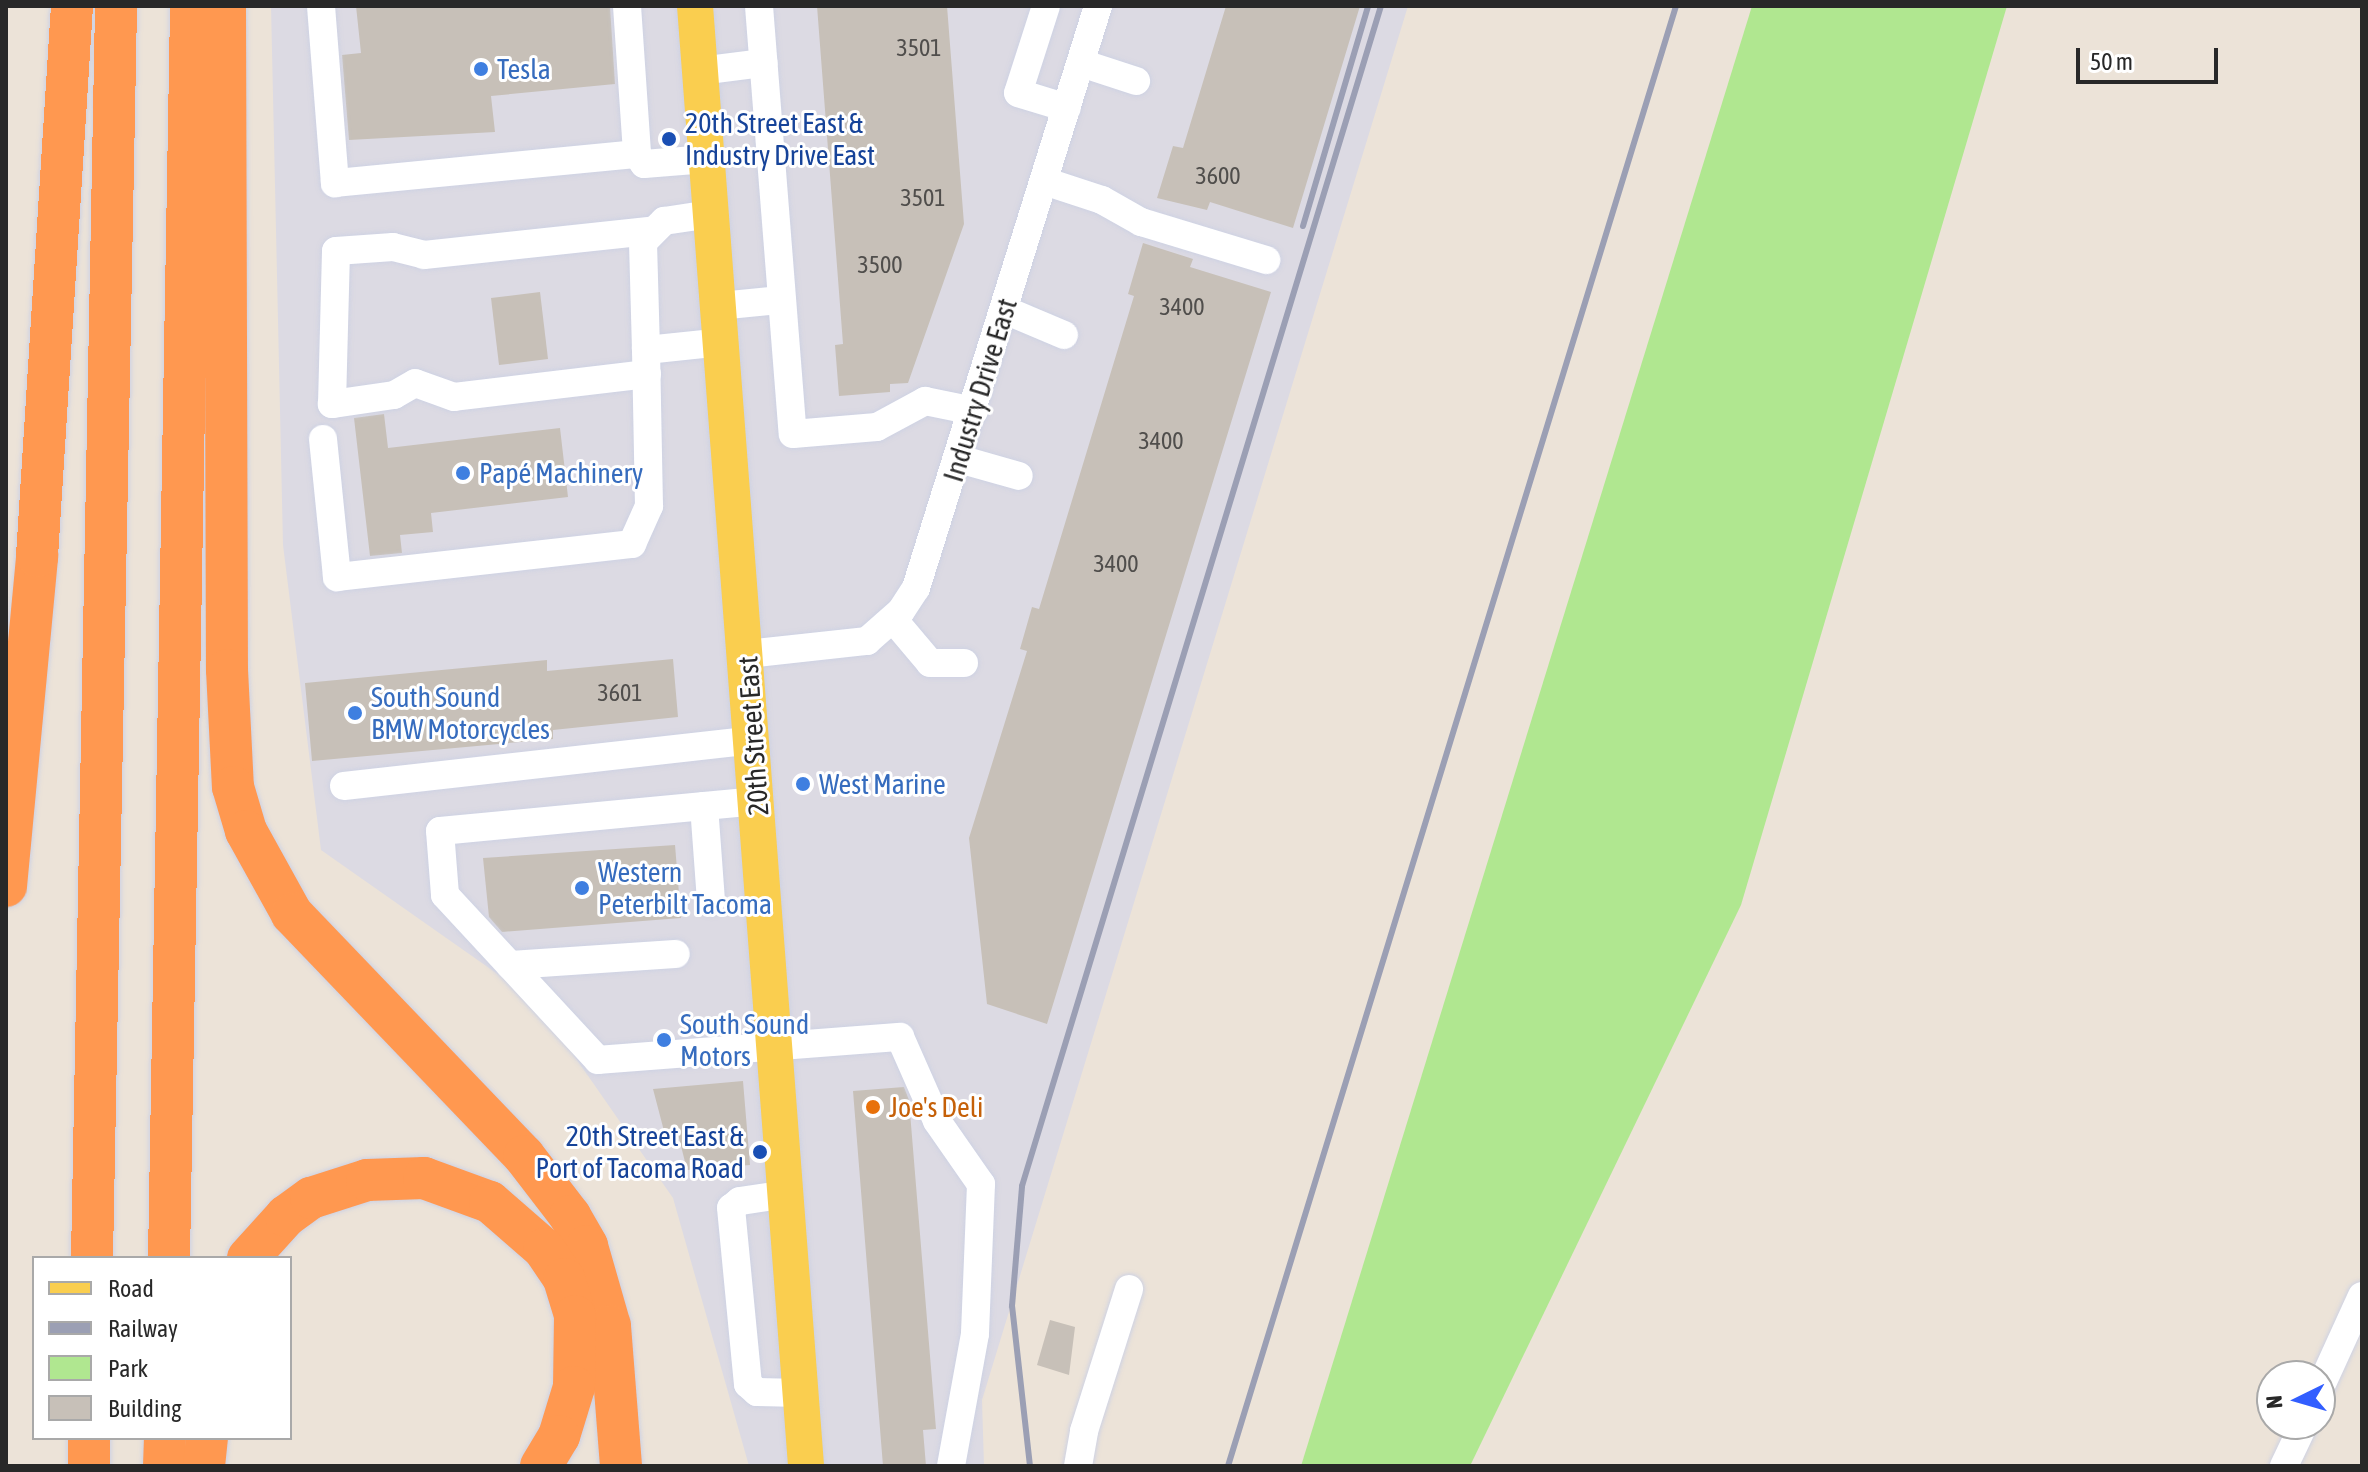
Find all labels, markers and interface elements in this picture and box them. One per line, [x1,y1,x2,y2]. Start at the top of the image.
scale bar [2080,32,2222,82]
house number: 3501 [896,34,942,62]
text: 50 m [2090,48,2133,75]
place label: Tesla [497,52,551,86]
marker: Tesla [472,60,490,78]
place label: 20th Street East & Industry Drive East [685,106,875,172]
marker: 20th Street East & Industry Drive East [660,130,678,148]
house number: 3600 [1195,162,1241,190]
house number: 3501 [900,184,946,212]
house number: 3500 [857,251,903,279]
house number: 3400 [1159,293,1205,321]
street label: Industry Drive East [936,294,1024,486]
house number: 3400 [1138,427,1184,455]
place label: Papé Machinery [479,456,643,490]
marker: Papé Machinery [454,464,472,482]
house number: 3400 [1093,550,1139,578]
street label: 20th Street East [731,655,775,817]
house number: 3601 [597,679,643,707]
place label: South Sound BMW Motorcycles [371,680,550,746]
marker: South Sound BMW Motorcycles [346,704,364,722]
place label: West Marine [819,767,946,801]
marker: West Marine [794,775,812,793]
place label: Western Peterbilt Tacoma [598,855,772,921]
marker: Western Peterbilt Tacoma [573,879,591,897]
place label: South Sound Motors [680,1007,809,1073]
marker: South Sound Motors [655,1031,673,1049]
place label: Joe's Deli [889,1090,984,1124]
marker: Joe's Deli [864,1098,882,1116]
place label: 20th Street East & Port of Tacoma Road [535,1119,744,1185]
marker: 20th Street East & Port of Tacoma Road [751,1143,769,1161]
legend [32,1256,292,1440]
text: Road [108,1275,154,1302]
text: Railway [108,1315,178,1342]
text: Park [108,1355,148,1382]
north arrow [2256,1360,2336,1440]
text: N [2261,1394,2288,1410]
text: Building [108,1395,181,1422]

